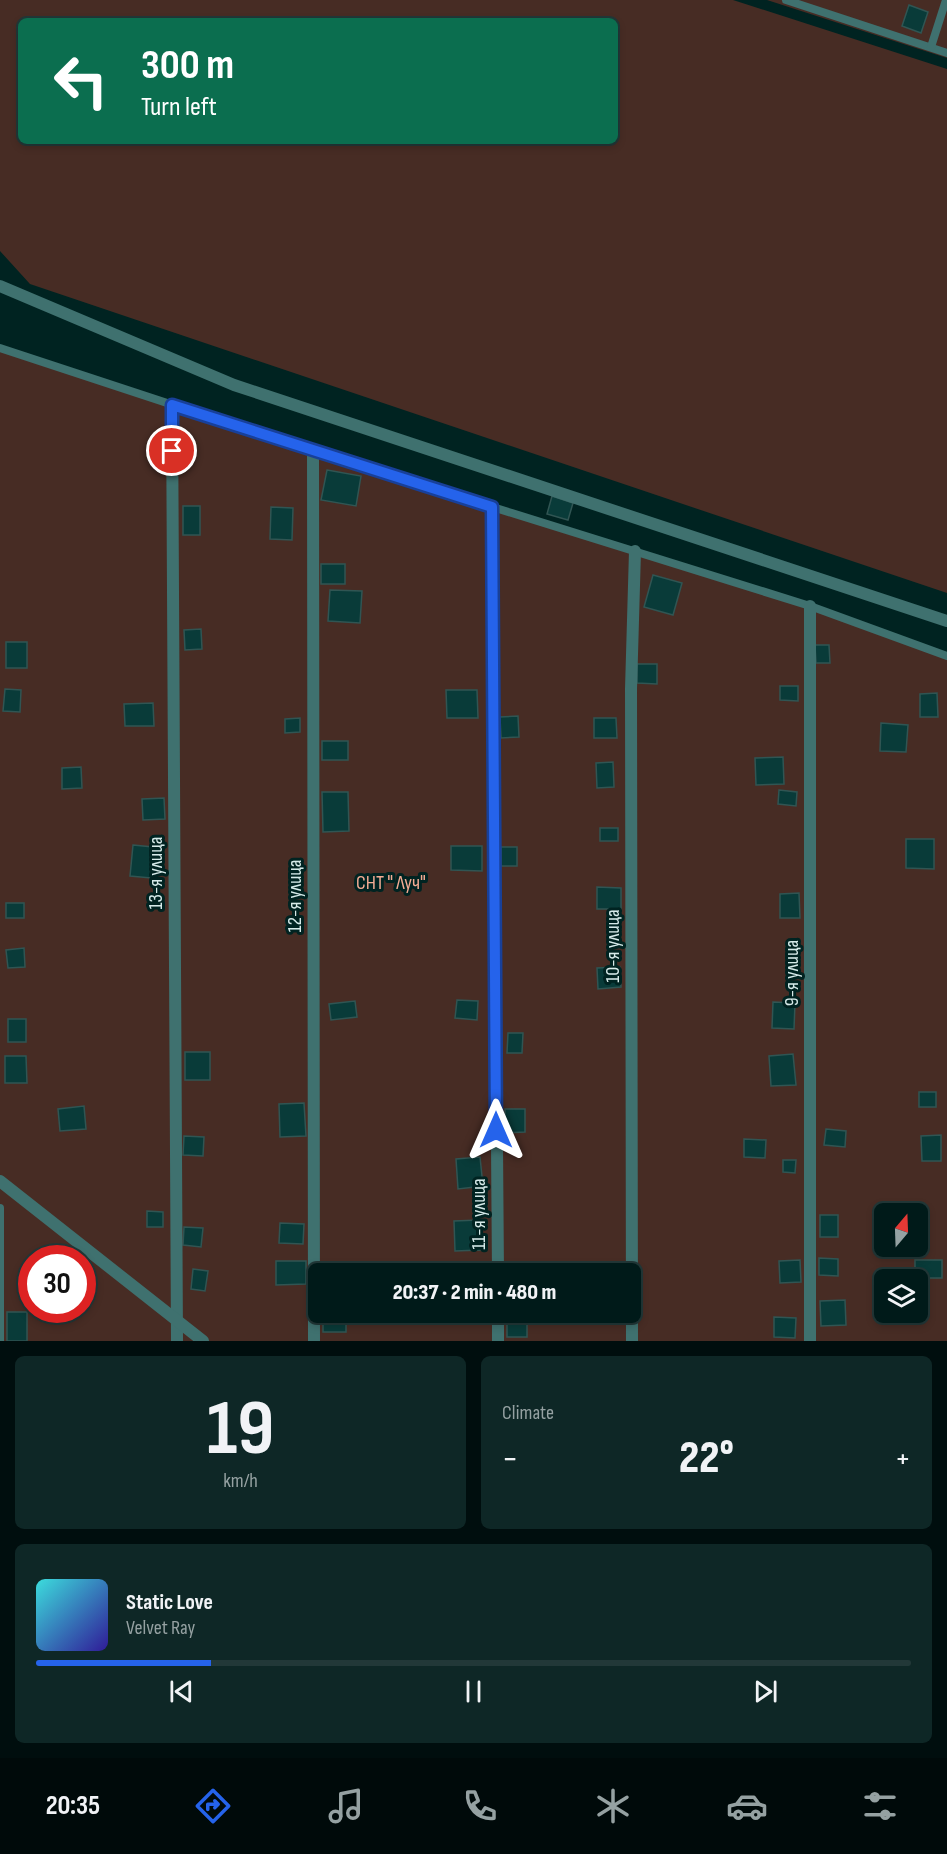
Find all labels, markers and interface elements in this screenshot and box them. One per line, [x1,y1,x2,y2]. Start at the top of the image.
text: 300 m [141,40,234,91]
icon: left [42,42,120,120]
text: Turn left [141,91,217,123]
pin [146,425,197,476]
icon: arrive [155,434,188,467]
street label: 13-я улица [144,837,168,909]
street label: 12-я улица [283,860,307,932]
park label: СНТ " Луч" [356,871,426,895]
street label: 10-я улица [601,909,625,983]
street label: 9-я улица [780,940,804,1006]
position arrow [464,1098,528,1162]
street label: 11-я улица [467,1178,491,1250]
north arrow [874,1203,928,1257]
map controls [874,1203,928,1323]
speed limit sign: 30 [18,1245,96,1323]
button: layers [874,1269,928,1323]
text: 20:37 · 2 min · 480 m [393,1279,556,1306]
text: 19 [207,1383,274,1476]
text: Climate [502,1401,554,1425]
text: 22° [679,1431,734,1486]
text: − [502,1439,518,1479]
text: + [895,1439,911,1479]
text: km/h [223,1469,258,1493]
text: Static Love [126,1589,213,1616]
text: Velvet Ray [126,1616,195,1640]
icon: previous [165,1675,198,1708]
icon: pause [457,1675,490,1708]
icon: next [749,1675,782,1708]
icon: directions [192,1785,234,1827]
icon: music [325,1785,367,1827]
icon: phone [459,1785,501,1827]
icon: climate [592,1785,634,1827]
icon: car [726,1785,768,1827]
icon: filters [859,1785,901,1827]
text: 20:35 [46,1790,100,1822]

